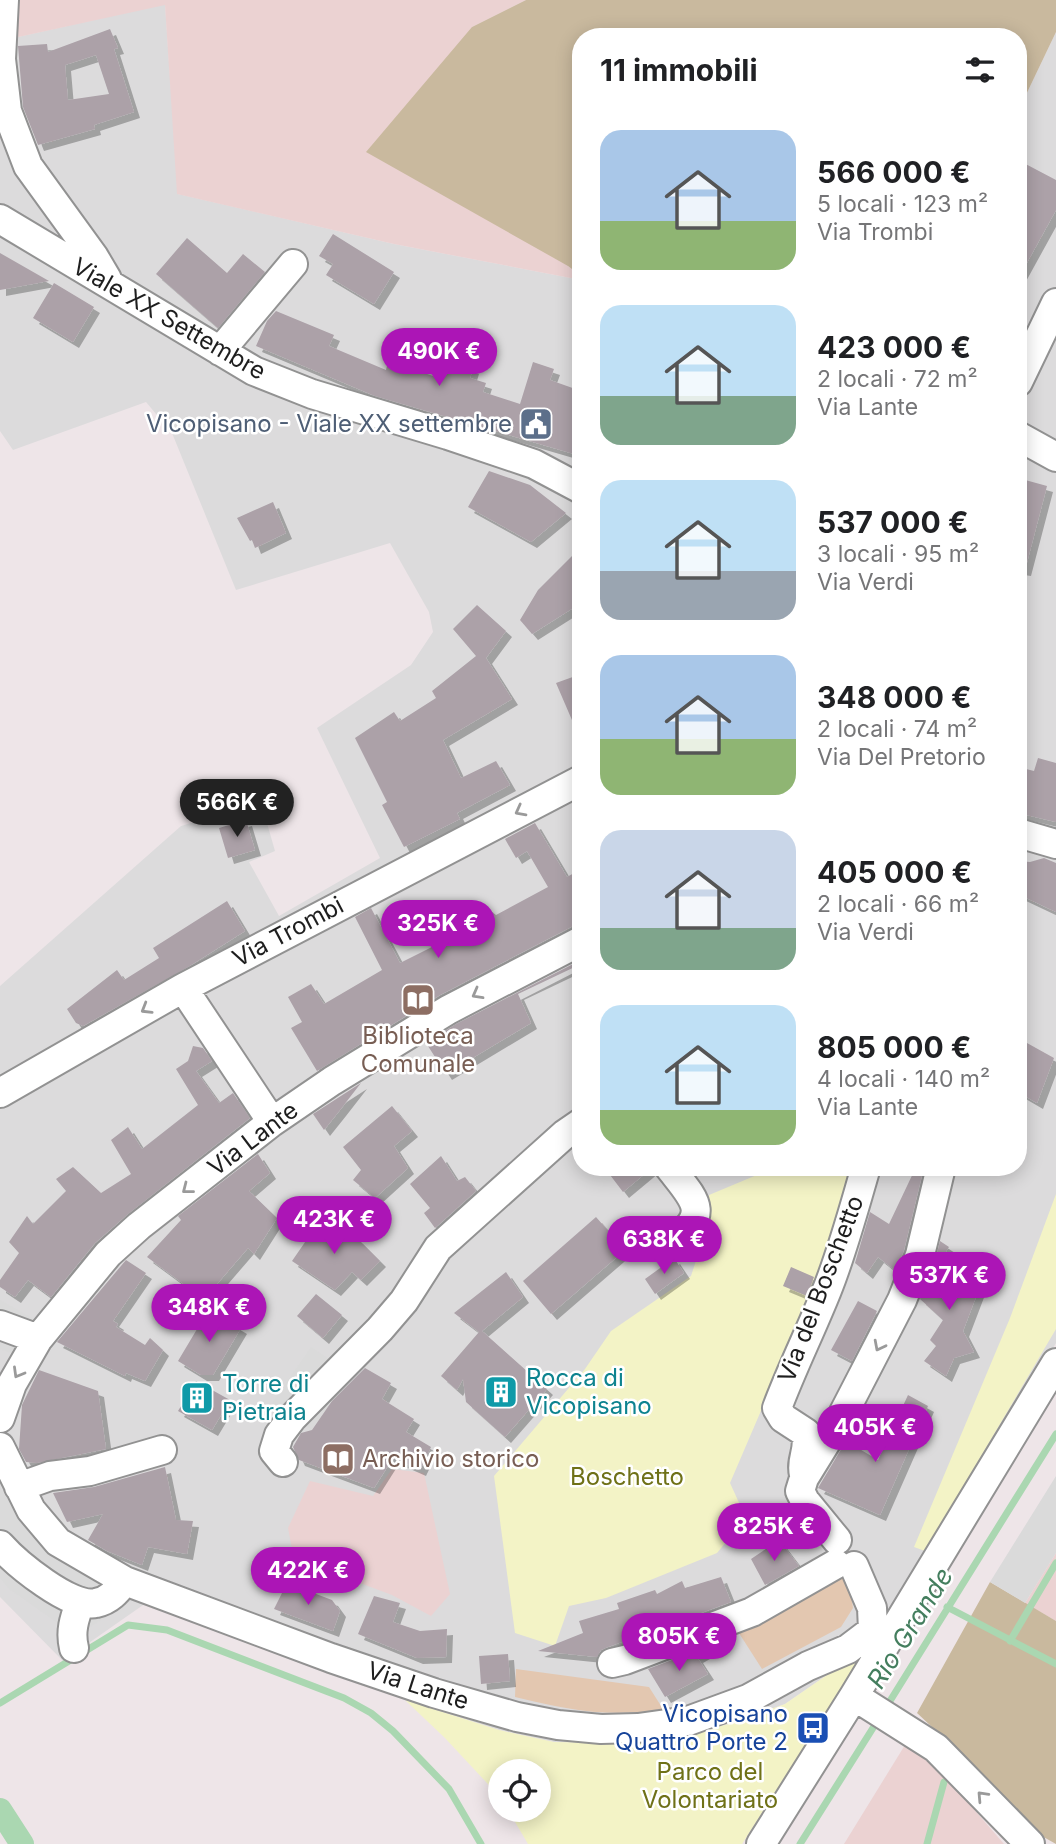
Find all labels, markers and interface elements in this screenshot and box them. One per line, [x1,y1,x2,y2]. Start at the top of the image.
icon: filters [961,51,999,89]
text: 11 immobili [600,52,758,88]
text: 566 000 € [817,154,971,190]
icon: home [656,158,740,242]
text: 5 locali · 123 m² [817,190,988,218]
text: Via Trombi [817,218,933,246]
street label: Viale XX Settembre [67,251,271,386]
pin: 490K € [382,328,496,388]
text: 423 000 € [817,329,971,365]
icon: home [656,333,740,417]
text: 490K € [397,337,481,365]
text: 2 locali · 72 m² [817,365,978,393]
text: Via Lante [817,393,918,421]
public building icon: Vicopisano - Viale XX settembre [517,405,555,443]
place label: Vicopisano - Viale XX settembre [146,409,512,438]
text: 537 000 € [817,504,968,540]
icon: home [656,508,740,592]
text: 3 locali · 95 m² [817,540,979,568]
text: Via Verdi [817,568,914,596]
text: 348 000 € [817,679,972,715]
icon: home [656,683,740,767]
text: 2 locali · 74 m² [817,715,977,743]
text: Via Del Pretorio [817,743,986,771]
pin: 566K € [180,780,294,839]
text: 566K € [196,788,278,816]
one-way arrow [515,803,528,816]
text: 405 000 € [817,854,972,890]
icon: home [656,858,740,942]
street label: Via Trombi [227,890,348,973]
text: 2 locali · 66 m² [817,890,979,918]
pin: 325K € [381,900,495,960]
text: 325K € [397,909,479,937]
text: Via Verdi [817,918,914,946]
library icon: Biblioteca Comunale [399,981,437,1019]
one-way arrow [472,986,484,1000]
one-way arrow [141,1001,154,1014]
place label: Biblioteca Comunale [361,1021,475,1078]
text: 805 000 € [817,1029,971,1065]
icon: home [656,1033,740,1117]
text: 4 locali · 140 m² [817,1065,990,1093]
text: Via Lante [817,1093,918,1121]
street label: Via Lante [202,1095,304,1182]
one-way arrow [182,1181,194,1194]
street label: Via del Boschetto [772,1191,870,1386]
pin: 423K € [277,1196,391,1256]
text: 423K € [293,1205,375,1233]
pin: 638K € [607,1216,721,1276]
text: 638K € [623,1225,705,1253]
pin: 537K € [892,1252,1006,1312]
text: 537K € [909,1261,989,1289]
pin: 348K € [152,1284,266,1344]
text: 348K € [167,1293,251,1321]
one-way arrow [873,1339,887,1352]
place label: Rocca di Vicopisano [526,1363,652,1420]
one-way arrow [13,1366,26,1379]
place label: Torre di Pietraia [222,1369,309,1426]
building icon: Rocca di Vicopisano [482,1373,520,1411]
building icon: Torre di Pietraia [178,1379,216,1417]
pin: 405K € [818,1404,932,1464]
text: 405K € [833,1413,917,1441]
library icon: Archivio storico [319,1440,357,1478]
place label: Archivio storico [362,1444,539,1473]
park label: Boschetto [570,1462,684,1491]
pin: 825K € [717,1504,831,1563]
text: 825K € [733,1512,815,1540]
pin: 422K € [251,1548,365,1607]
text: 422K € [267,1556,349,1584]
water label: Rio Grande [860,1561,959,1694]
pin: 805K € [622,1614,736,1673]
text: 805K € [638,1622,720,1650]
street label: Via Lante [364,1655,473,1716]
place label: Vicopisano Quattro Porte 2 [615,1699,788,1756]
bus stop icon: Vicopisano Quattro Porte 2 [794,1709,832,1747]
park label: Parco del Volontariato [642,1757,778,1814]
map controls [488,1759,551,1822]
button: locate [488,1759,551,1822]
one-way arrow [978,1791,990,1804]

